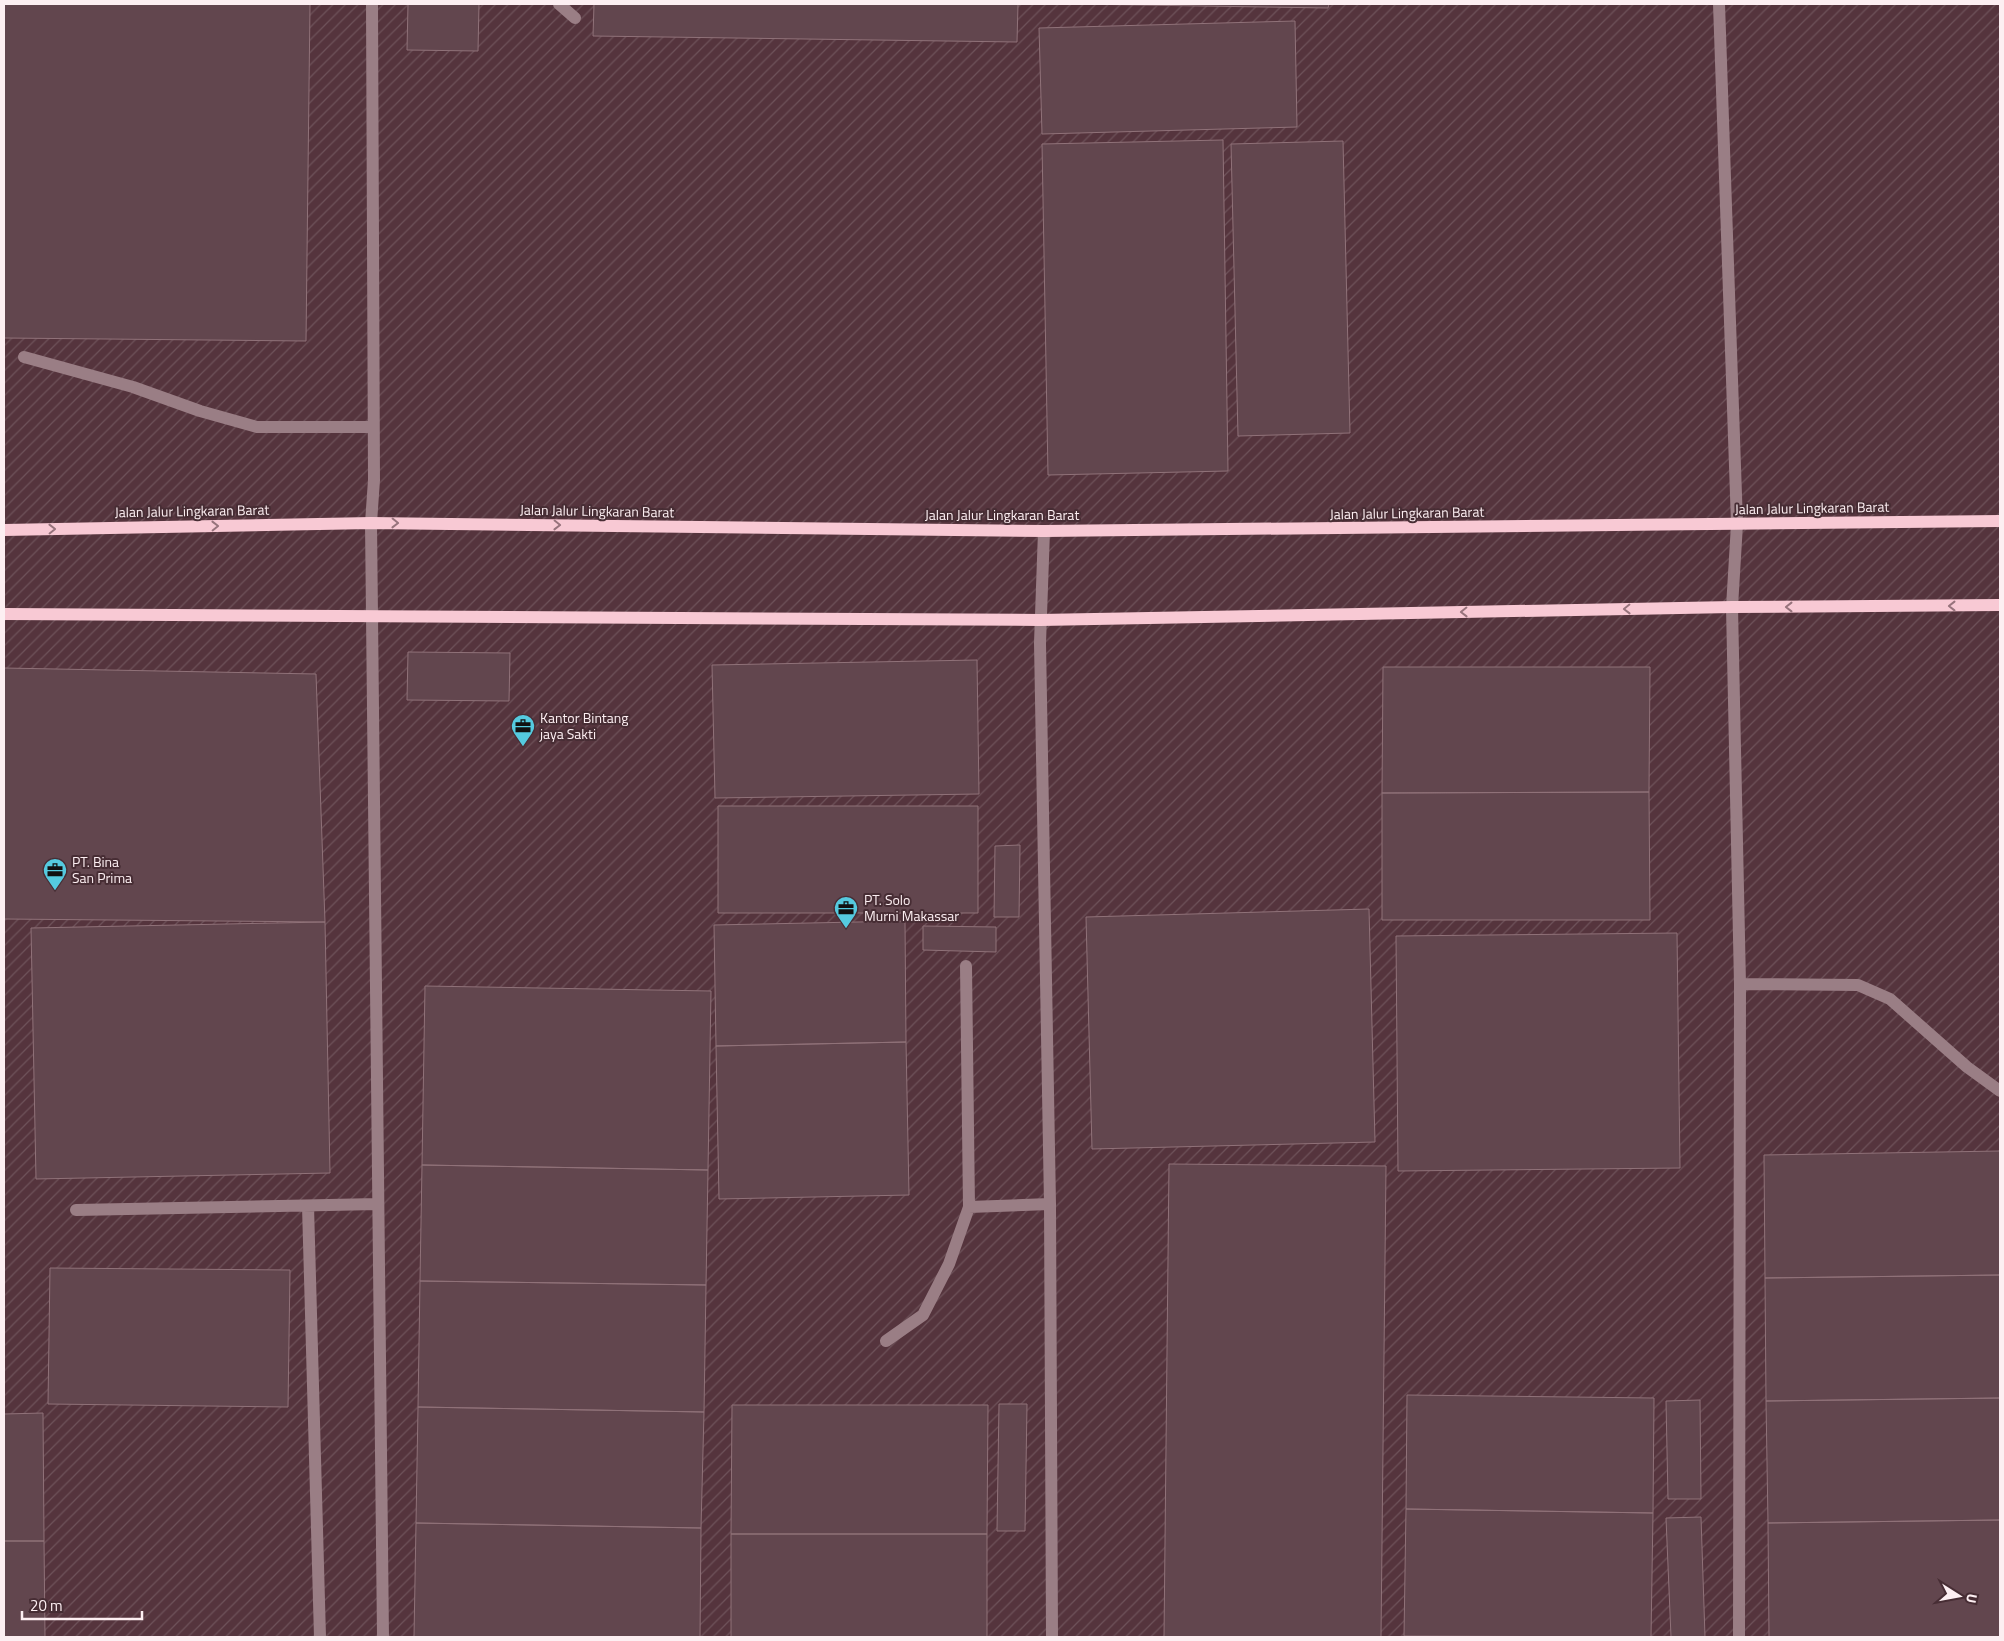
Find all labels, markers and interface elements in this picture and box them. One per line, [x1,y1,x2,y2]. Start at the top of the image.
street label: Jalan Jalur Lingkaran Barat [1735,496,1890,519]
street label: Jalan Jalur Lingkaran Barat [115,499,270,522]
street label: Jalan Jalur Lingkaran Barat [520,499,675,522]
street label: Jalan Jalur Lingkaran Barat [1330,501,1485,524]
street label: Jalan Jalur Lingkaran Barat [925,504,1079,525]
one-way arrow [392,518,399,528]
one-way arrow [554,520,562,530]
one-way arrow [212,521,219,531]
one-way arrow [49,524,57,534]
one-way arrow [1947,601,1955,611]
one-way arrow [1785,602,1792,612]
one-way arrow [1622,604,1630,614]
one-way arrow [1460,607,1468,617]
place label: Kantor Bintang jaya Sakti [539,707,629,744]
office icon: Kantor Bintang jaya Sakti [510,713,536,747]
place label: PT. Bina San Prima [72,851,132,888]
office icon: PT. Bina San Prima [42,857,68,891]
place label: PT. Solo Murni Makassar [864,889,959,926]
office icon: PT. Solo Murni Makassar [833,895,859,929]
north arrow [1934,1571,1984,1621]
scale bar [22,1588,142,1620]
text: U [1961,1592,1983,1605]
text: 20 m [30,1594,63,1617]

